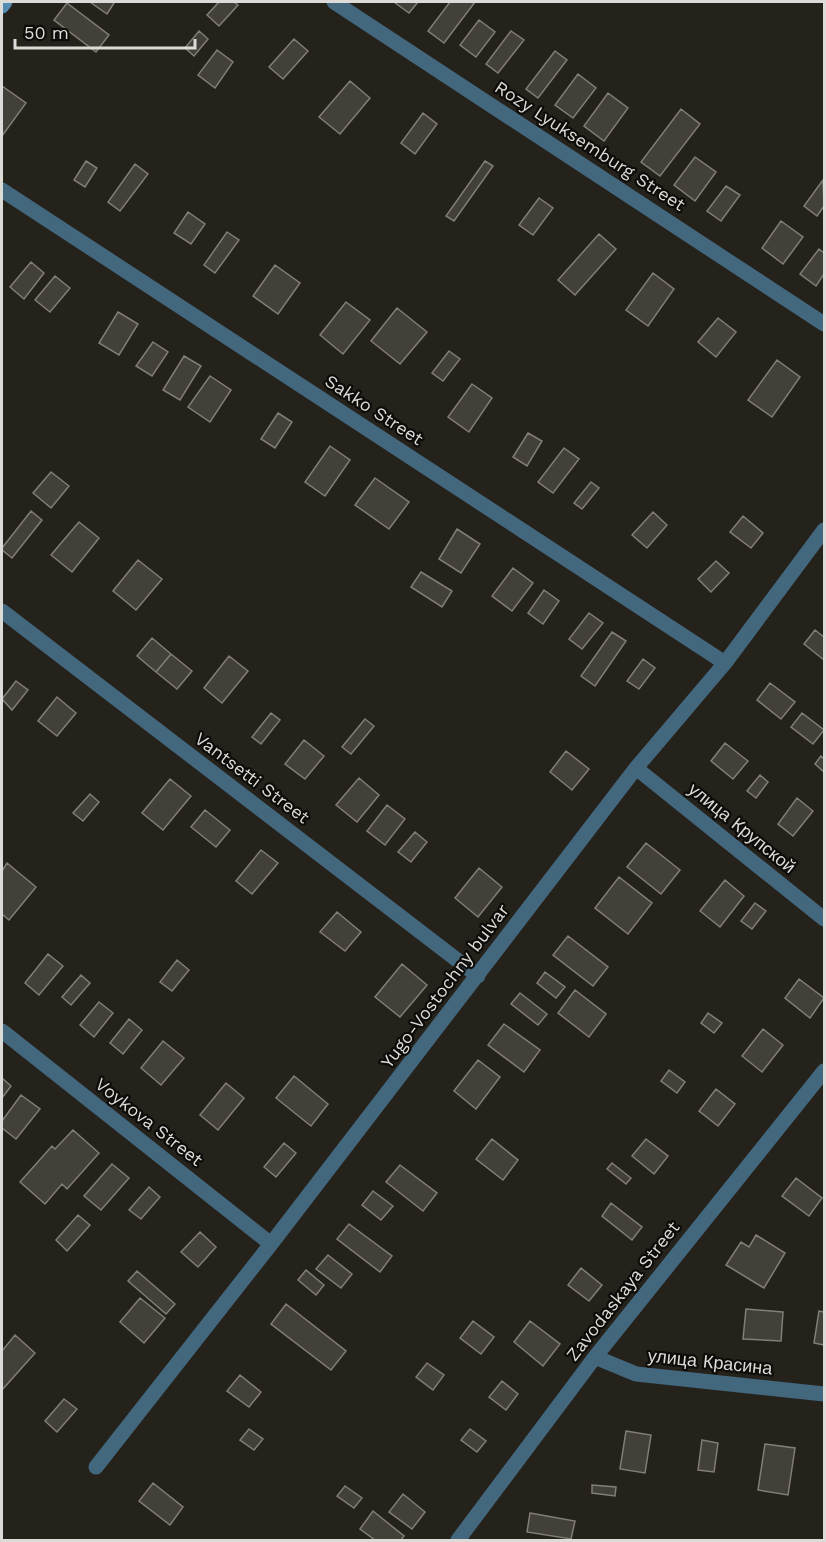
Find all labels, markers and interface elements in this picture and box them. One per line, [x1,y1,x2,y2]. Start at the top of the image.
scale bar [15,12,195,50]
text: 50 m [24,22,69,43]
street label: Rozy Lyuksemburg Street [491,76,690,215]
street label: Sakko Street [321,370,428,449]
street label: Vantsetti Street [191,728,314,828]
street label: улица Крупской [684,778,800,877]
street label: Yugo-Vostochny bulvar [376,900,513,1072]
street label: Voykova Street [91,1073,208,1170]
street label: Zavodaskaya Street [562,1216,684,1365]
street label: улица Красина [647,1345,774,1379]

